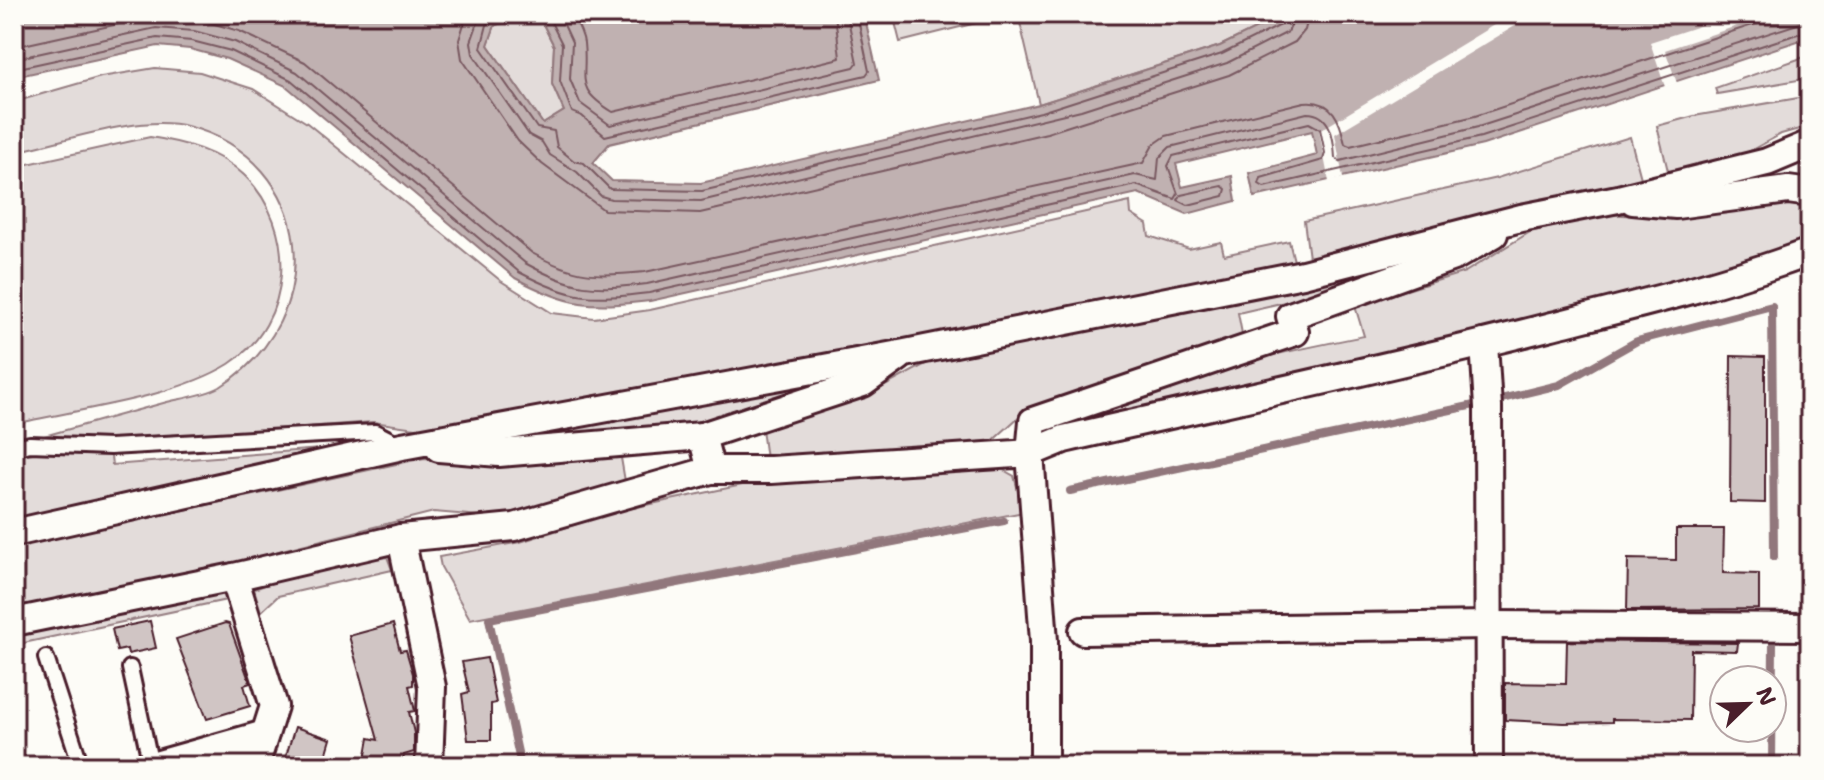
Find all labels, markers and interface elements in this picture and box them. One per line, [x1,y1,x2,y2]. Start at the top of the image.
north arrow [1708,664,1788,744]
text: N [1749,683,1783,710]

